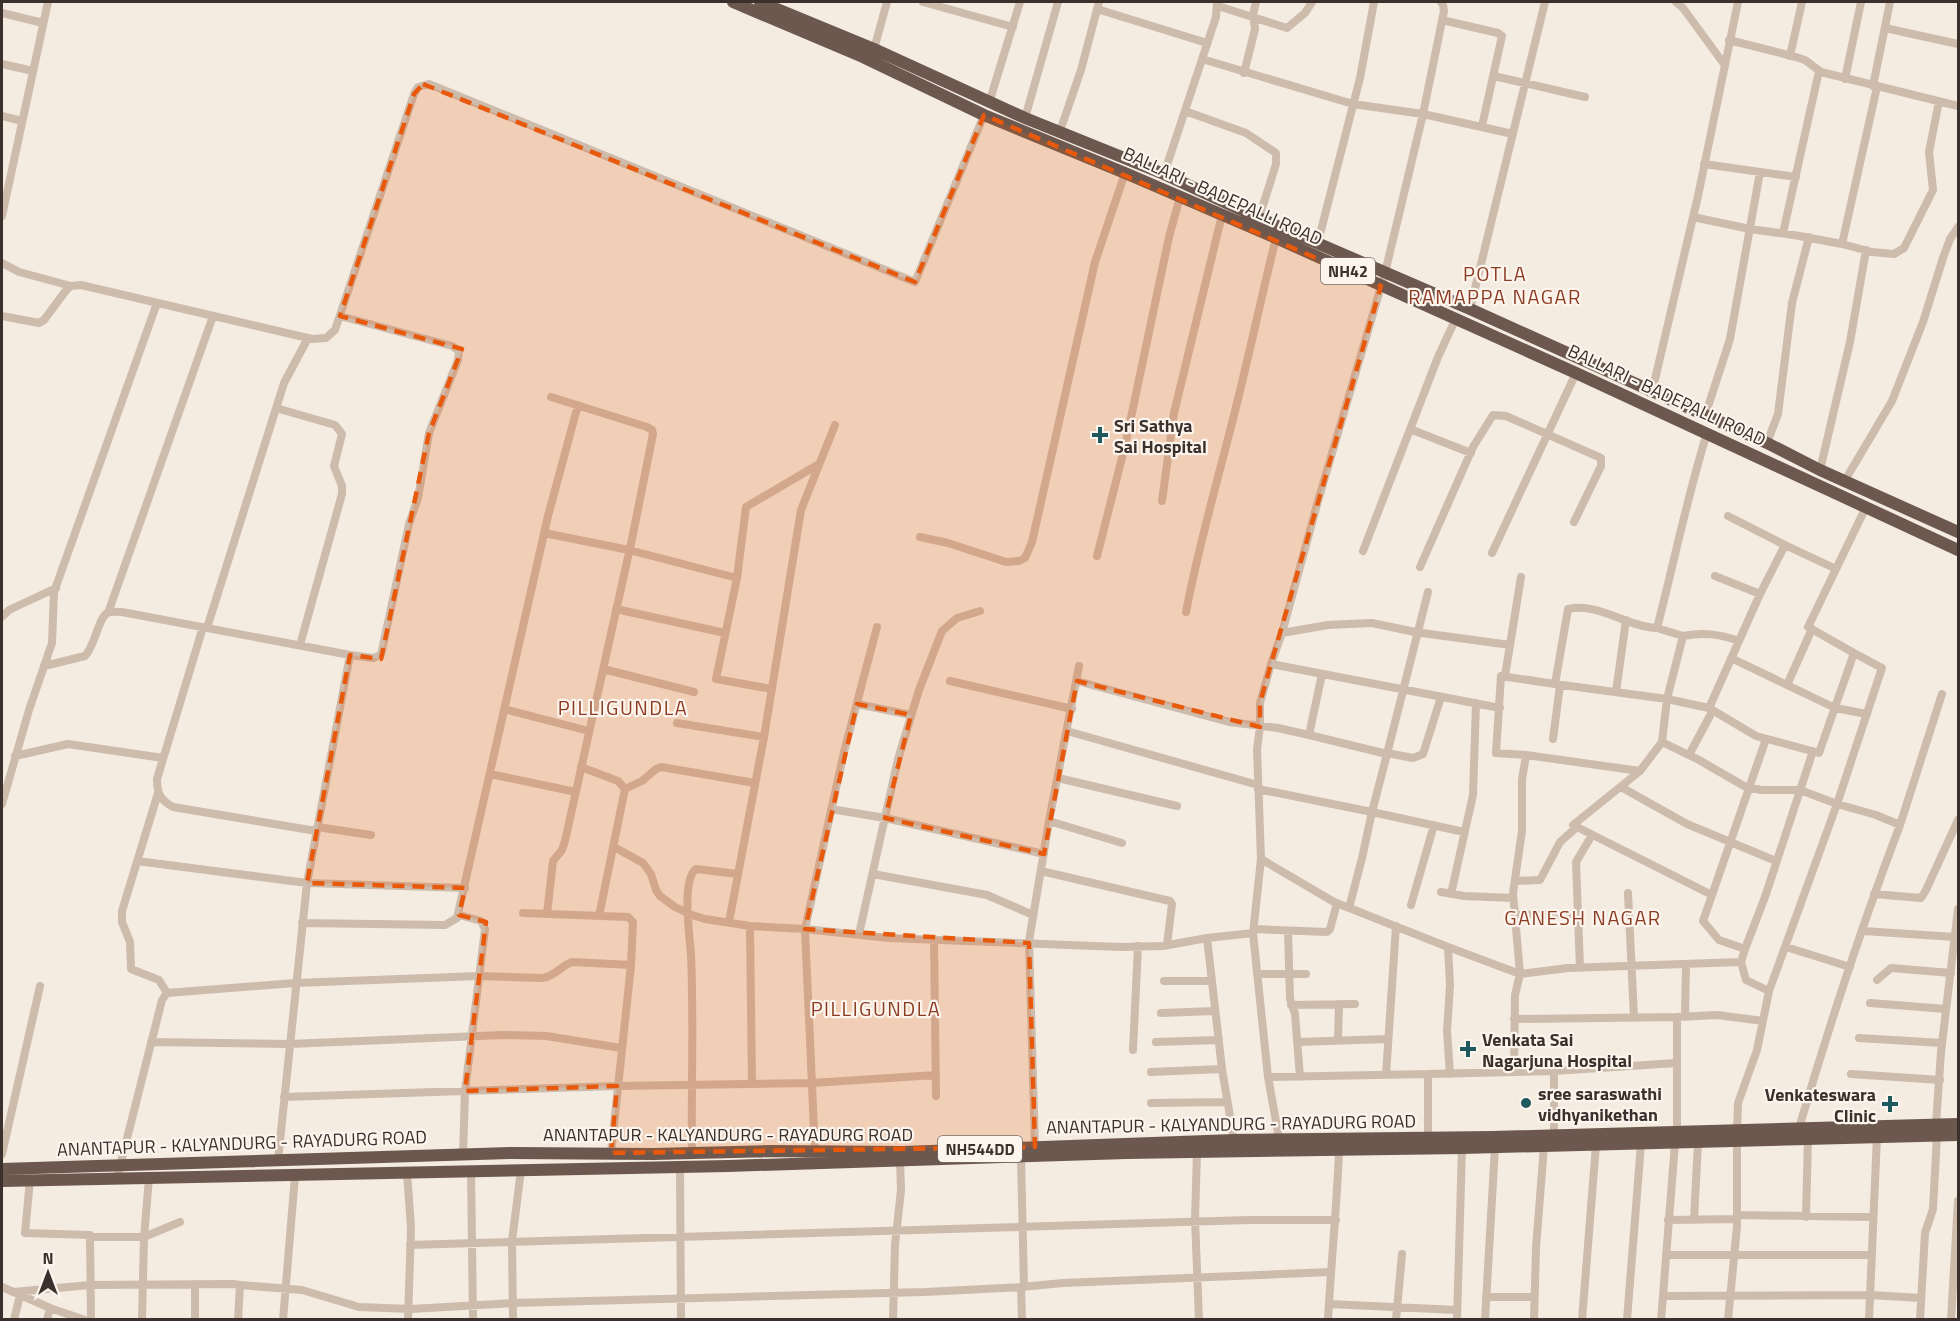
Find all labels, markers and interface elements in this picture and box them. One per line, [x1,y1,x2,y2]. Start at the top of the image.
street label: BALLARI - BADEPALLI ROAD [1119,140,1327,252]
road number: NH42 [1321,258,1375,284]
district label: POTLA RAMAPPA NAGAR [1408,258,1582,312]
street label: BALLARI - BADEPALLI ROAD [1564,337,1770,453]
place label: Sri Sathya Sai Hospital [1114,412,1207,460]
marker: Sri Sathya Sai Hospital [1091,426,1109,444]
district label: PILLIGUNDLA [558,692,688,723]
district label: GANESH NAGAR [1504,902,1662,933]
district label: PILLIGUNDLA [811,993,941,1024]
place label: Venkata Sai Nagarjuna Hospital [1482,1026,1632,1074]
marker: Venkata Sai Nagarjuna Hospital [1459,1040,1477,1058]
place label: sree saraswathi vidhyanikethan [1538,1080,1662,1128]
place label: Venkateswara Clinic [1765,1081,1876,1129]
marker: Venkateswara Clinic [1881,1095,1899,1113]
marker: sree saraswathi vidhyanikethan [1519,1096,1533,1110]
street label: ANANTAPUR - KALYANDURG - RAYADURG ROAD [1046,1107,1416,1141]
street label: ANANTAPUR - KALYANDURG - RAYADURG ROAD [543,1121,913,1148]
street label: ANANTAPUR - KALYANDURG - RAYADURG ROAD [57,1123,427,1163]
road number: NH544DD [938,1136,1022,1162]
north arrow [18,1243,78,1303]
text: N [42,1246,54,1270]

